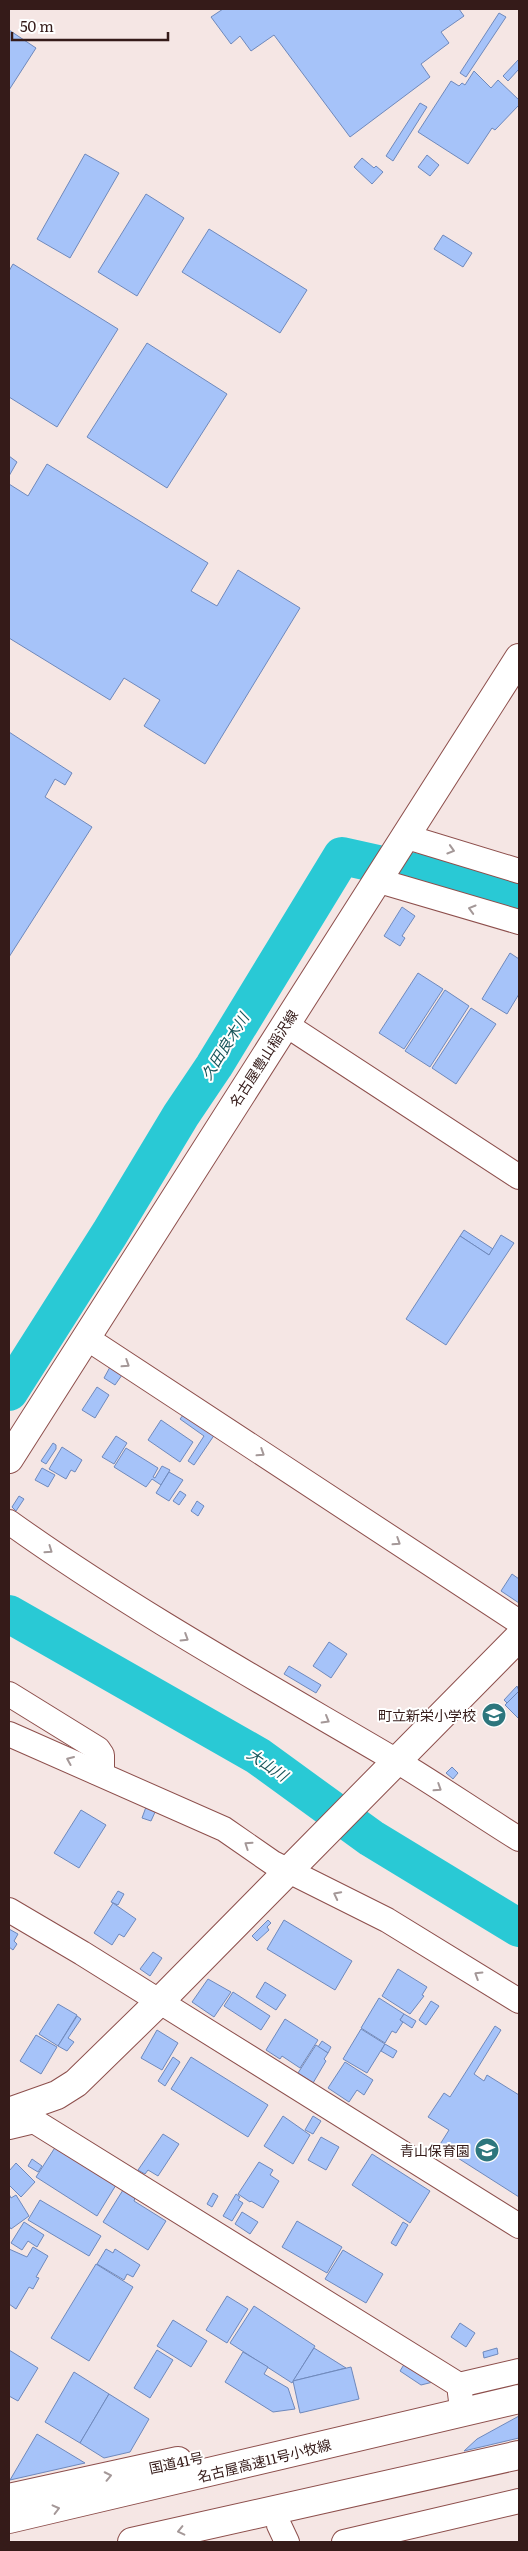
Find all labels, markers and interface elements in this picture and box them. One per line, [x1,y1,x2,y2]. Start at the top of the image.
scale bar [12,10,169,42]
text: 50 m [20,14,54,37]
one-way arrow [446,844,454,854]
one-way arrow [469,904,477,914]
water label: 久田良木川 [194,1006,255,1084]
street label: 名古屋豊山稲沢線 [224,1006,302,1110]
one-way arrow [120,1357,129,1367]
one-way arrow [256,1447,265,1456]
one-way arrow [391,1536,401,1545]
one-way arrow [43,1544,52,1553]
one-way arrow [180,1632,189,1641]
school or university icon: 町立新栄小学校 [481,1702,507,1728]
place label: 町立新栄小学校 [378,1705,476,1725]
one-way arrow [320,1714,329,1724]
water label: 大山川 [243,1742,295,1787]
one-way arrow [66,1756,75,1767]
one-way arrow [432,1782,442,1791]
one-way arrow [244,1842,254,1851]
one-way arrow [333,1891,342,1901]
one-way arrow [474,1972,483,1982]
school or university icon: 青山保育園 [474,2137,500,2163]
place label: 青山保育園 [400,2140,470,2160]
street label: 名古屋高速11号小牧線 [195,2434,333,2486]
street label: 国道41号 [147,2446,205,2478]
one-way arrow [103,2472,112,2482]
one-way arrow [52,2505,60,2515]
one-way arrow [177,2525,186,2536]

